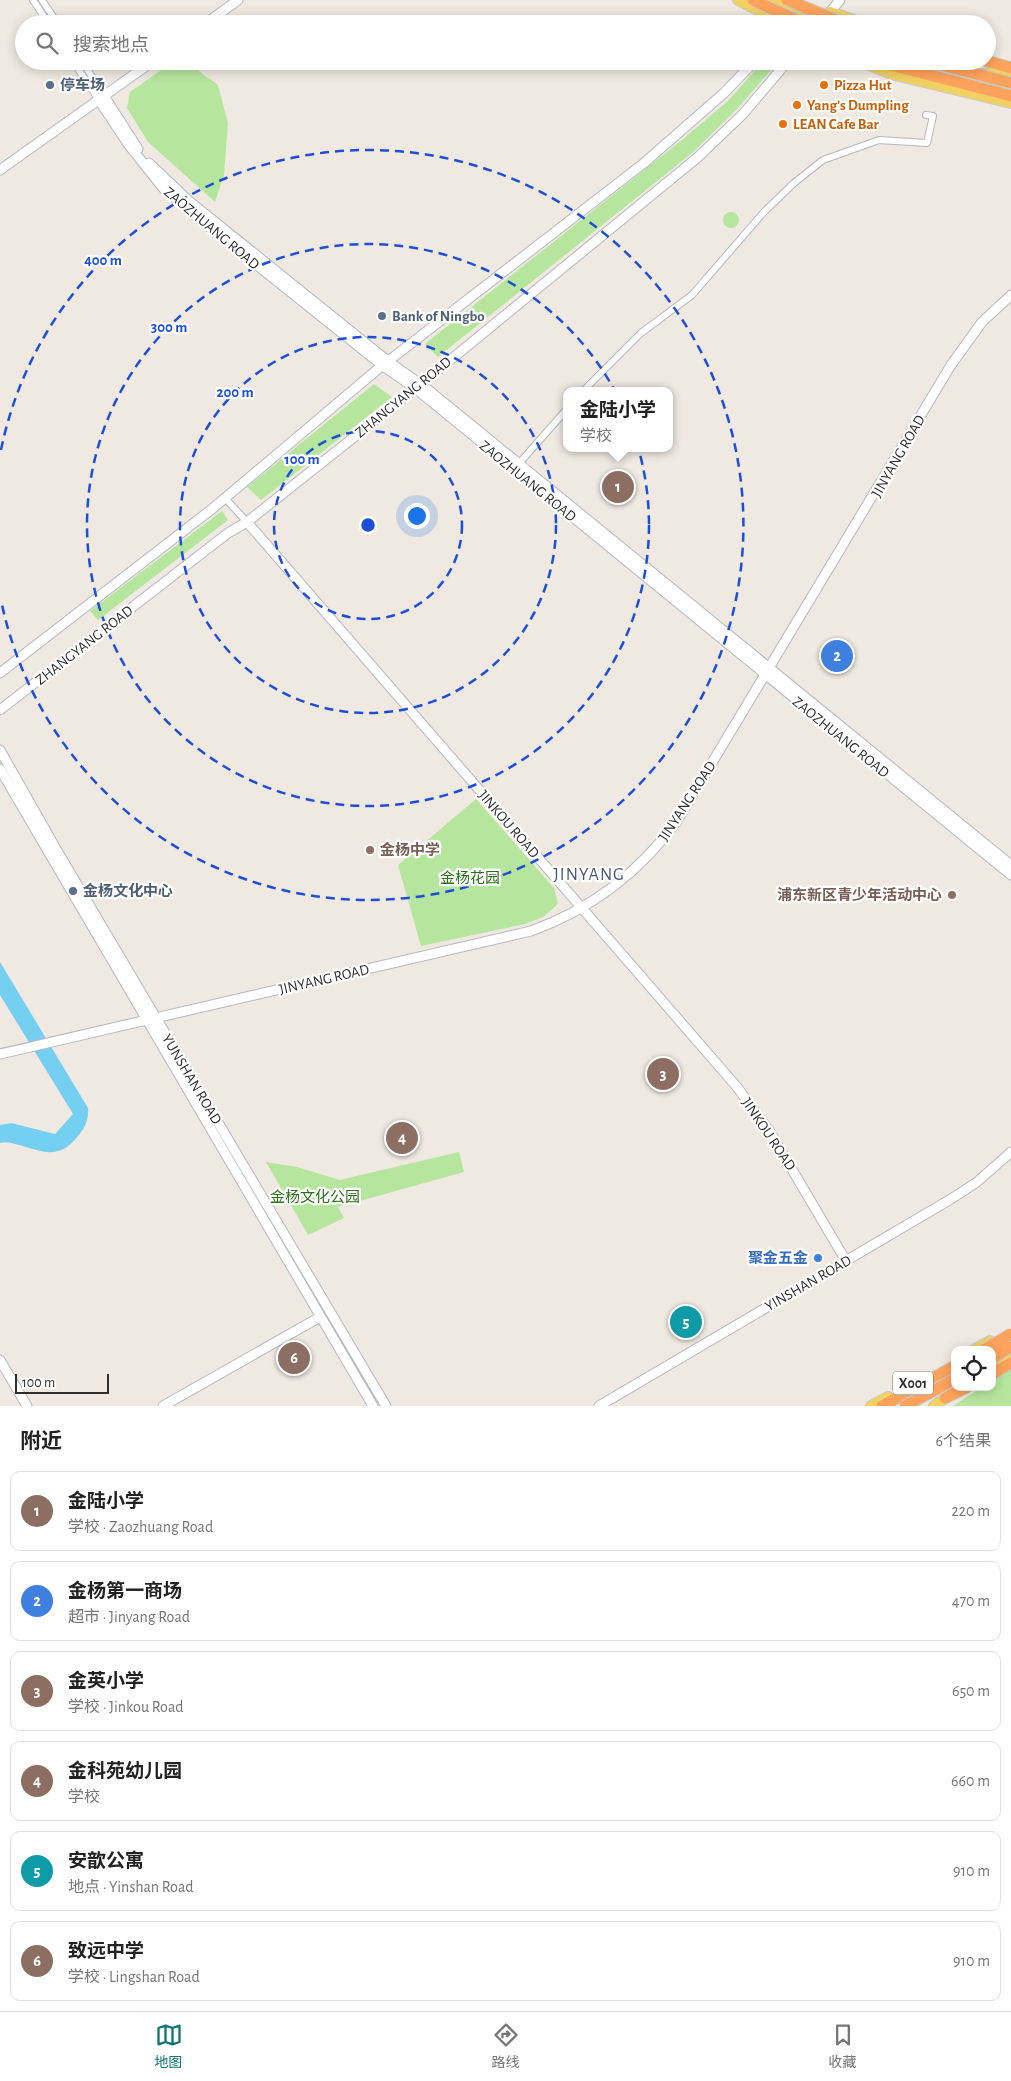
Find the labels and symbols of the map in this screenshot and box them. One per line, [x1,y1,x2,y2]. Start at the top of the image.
place label: 停车场 [60,77,105,93]
place label: Pizza Hut [834,78,892,93]
marker: 停车场 [44,79,56,91]
marker: Pizza Hut [818,79,830,91]
place label: Yang’s Dumpling [807,98,909,113]
marker: Yang’s Dumpling [791,99,803,111]
place label: LEAN Cafe Bar [793,117,880,132]
marker: LEAN Cafe Bar [777,118,789,130]
street label: ZAOZHUANG ROAD [161,184,262,273]
text: 400 m [84,253,122,268]
place label: Bank of Ningbo [392,309,485,324]
marker: Bank of Ningbo [376,310,388,322]
text: 300 m [151,320,187,335]
street label: ZHANGYANG ROAD [352,354,455,441]
text: 200 m [216,385,254,400]
street label: JINYANG ROAD [869,412,928,500]
street label: ZAOZHUANG ROAD [477,438,579,525]
text: 100 m [284,452,320,467]
pin: 1 [602,468,634,506]
your location [404,503,430,529]
centre of rings [359,516,377,534]
street label: ZHANGYANG ROAD [33,603,136,688]
pin: 2 [821,637,853,675]
street label: ZAOZHUANG ROAD [790,694,892,781]
street label: JINYANG ROAD [656,758,719,844]
street label: JINKOU ROAD [475,788,542,861]
place label: 金杨中学 [380,841,440,858]
marker: 金杨中学 [364,844,376,856]
district label: JINYANG [553,866,625,884]
park label: 金杨花园 [440,870,500,886]
place label: 金杨文化中心 [83,882,173,899]
marker: 金杨文化中心 [67,885,79,897]
place label: 浦东新区青少年活动中心 [777,886,942,903]
marker: 浦东新区青少年活动中心 [946,889,958,901]
street label: JINYANG ROAD [278,962,371,997]
street label: YUNSHAN ROAD [159,1032,224,1127]
pin: 3 [647,1055,679,1093]
street label: JINKOU ROAD [739,1095,798,1174]
pin: 4 [386,1119,418,1157]
park label: 金杨文化公园 [270,1188,360,1205]
place label: 聚金五金 [748,1249,808,1266]
marker: 聚金五金 [812,1252,824,1264]
street label: YINSHAN ROAD [763,1253,854,1314]
pin: 5 [670,1303,702,1341]
pin: 6 [278,1339,310,1377]
scale bar [15,1371,109,1394]
road number: X001 [893,1372,933,1395]

